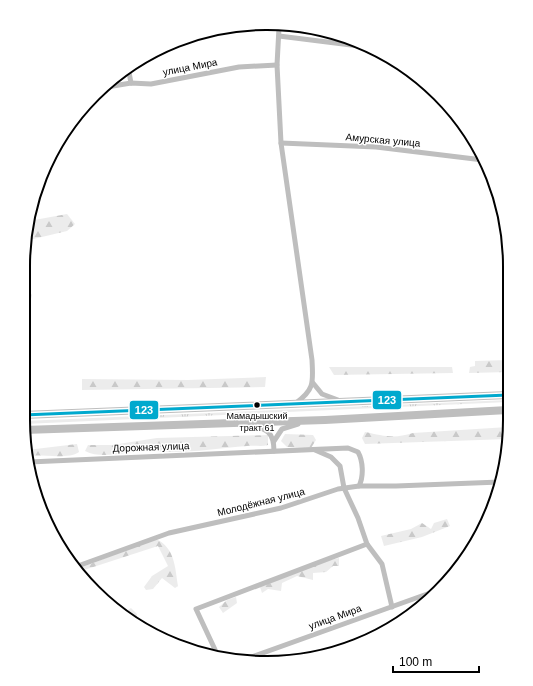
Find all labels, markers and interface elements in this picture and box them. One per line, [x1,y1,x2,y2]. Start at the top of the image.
street label: улица Мира [162,56,219,78]
street label: Амурская улица [345,131,421,149]
line badge: 123 [372,390,402,410]
text: 123 [378,394,396,406]
line badge: 123 [129,400,159,420]
marker: Мамадышский тракт 61 [252,400,262,410]
text: 123 [135,404,153,416]
place label: Мамадышский тракт 61 [226,411,288,433]
street label: Дорожная улица [112,440,190,454]
street label: Молодёжная улица [216,486,306,518]
street label: улица Мира [307,602,363,632]
scale bar [393,648,479,674]
text: 100 m [399,655,432,669]

